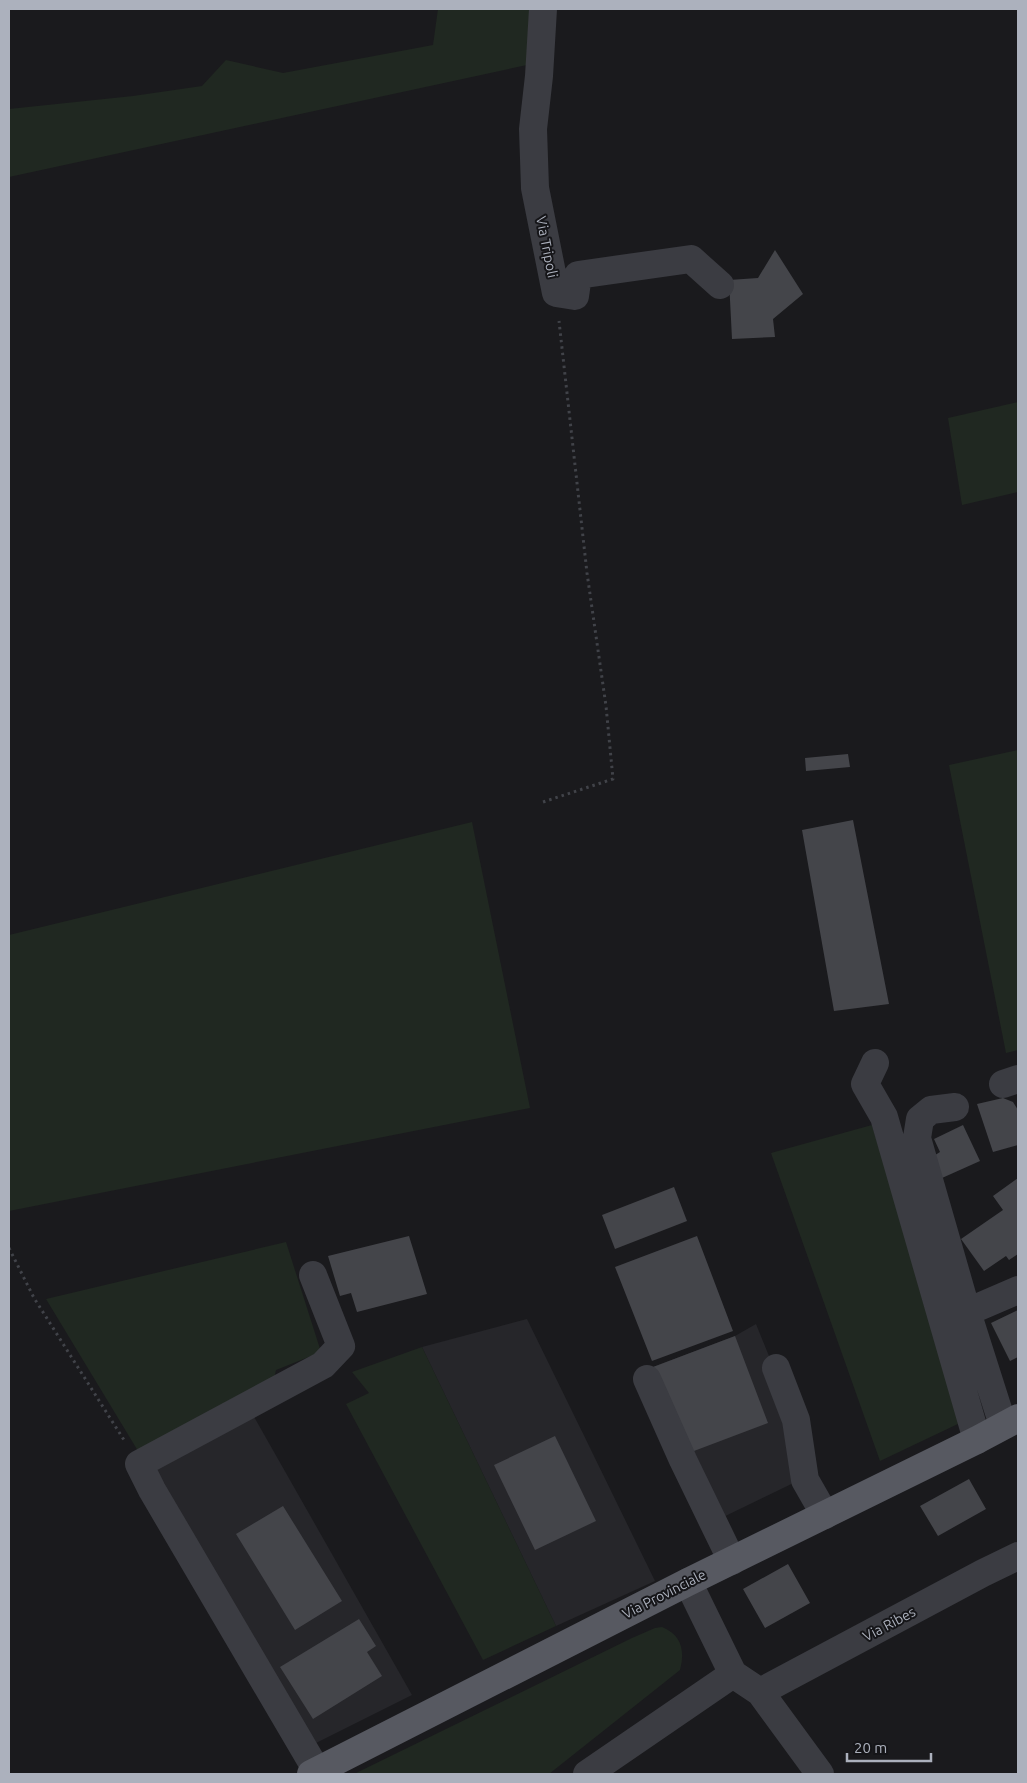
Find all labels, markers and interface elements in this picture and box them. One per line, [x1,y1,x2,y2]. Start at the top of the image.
street label: Via Tripoli [533,215,561,279]
street label: Via Provinciale [620,1566,708,1622]
street label: Via Ribes [860,1603,918,1645]
scale bar [847,1730,931,1762]
text: 20 m [854,1739,887,1756]

